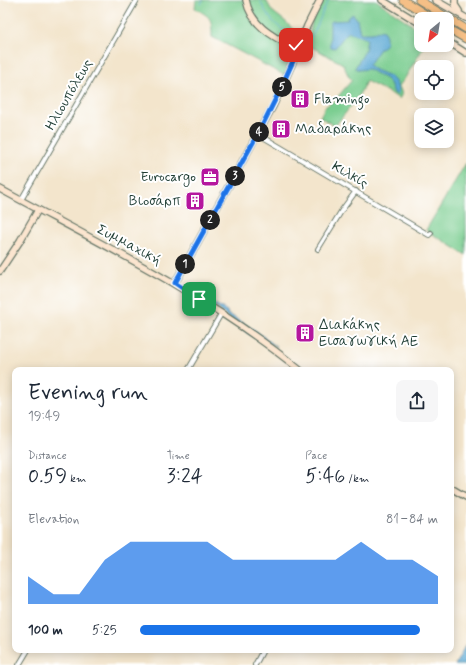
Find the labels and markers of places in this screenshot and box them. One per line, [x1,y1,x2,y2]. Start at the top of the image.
pin [279,28,313,62]
pin: 5 [272,77,292,97]
building icon: Flamingo [289,88,311,110]
place label: Flamingo [314,90,369,110]
building icon: Μαδαράκης [270,118,292,140]
place label: Μαδαράκης [295,120,371,138]
pin: 4 [249,122,269,142]
office icon: Eurocargo [199,166,221,188]
pin: 3 [225,166,245,186]
place label: Eurocargo [140,168,196,187]
building icon: Βιοσάρπ [184,190,206,212]
place label: Βιοσάρπ [129,192,181,210]
pin: 2 [200,210,220,230]
pin: 1 [175,254,195,274]
pin [182,282,216,316]
place label: Διακάκης Εισαγωγική ΑΕ [319,316,418,350]
building icon: Διακάκης Εισαγωγική ΑΕ [294,322,316,344]

